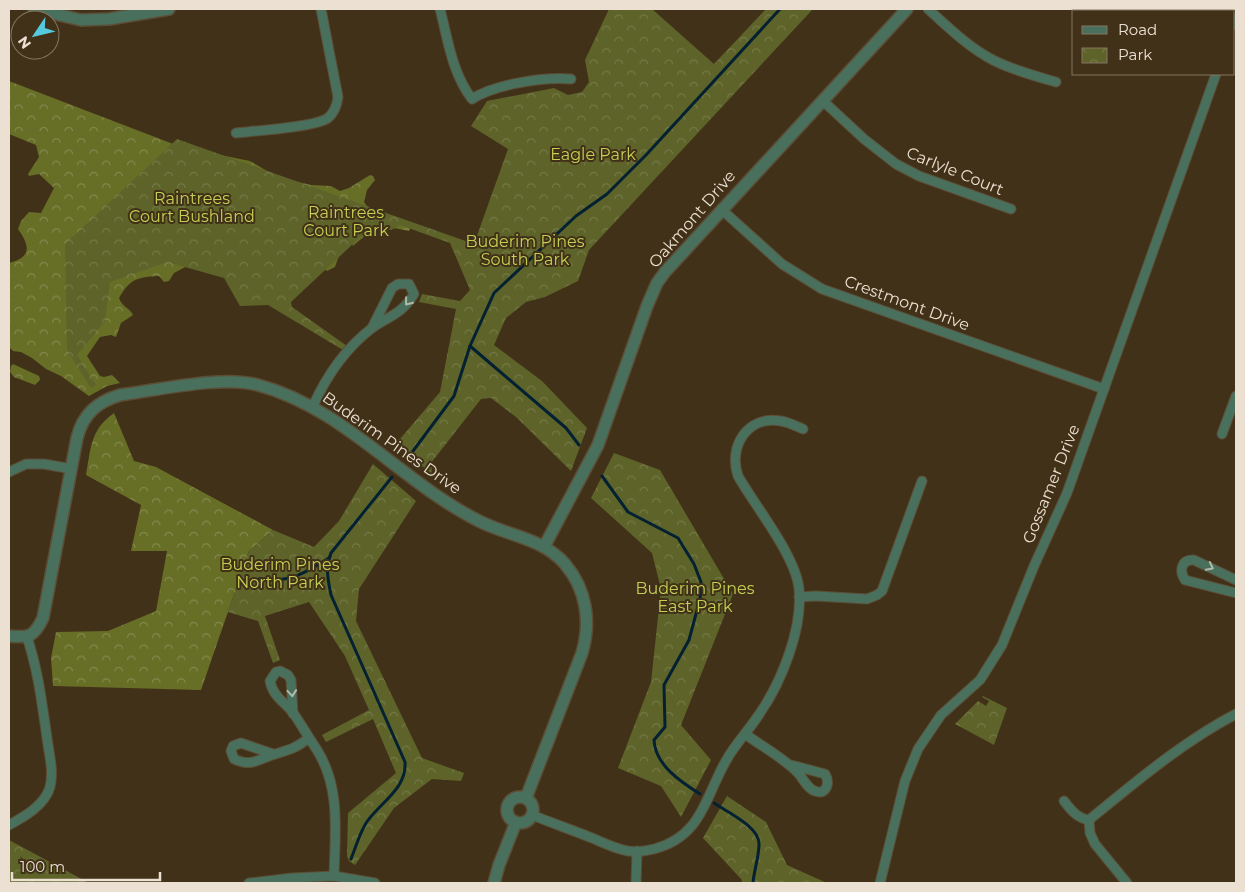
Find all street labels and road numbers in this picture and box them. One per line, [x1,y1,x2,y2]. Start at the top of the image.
street label: Carlyle Court [904,143,1007,199]
street label: Oakmont Drive [645,166,739,272]
street label: Crestmont Drive [842,272,972,334]
street label: Buderim Pines Drive [319,388,465,498]
street label: Gossamer Drive [1018,422,1084,546]

